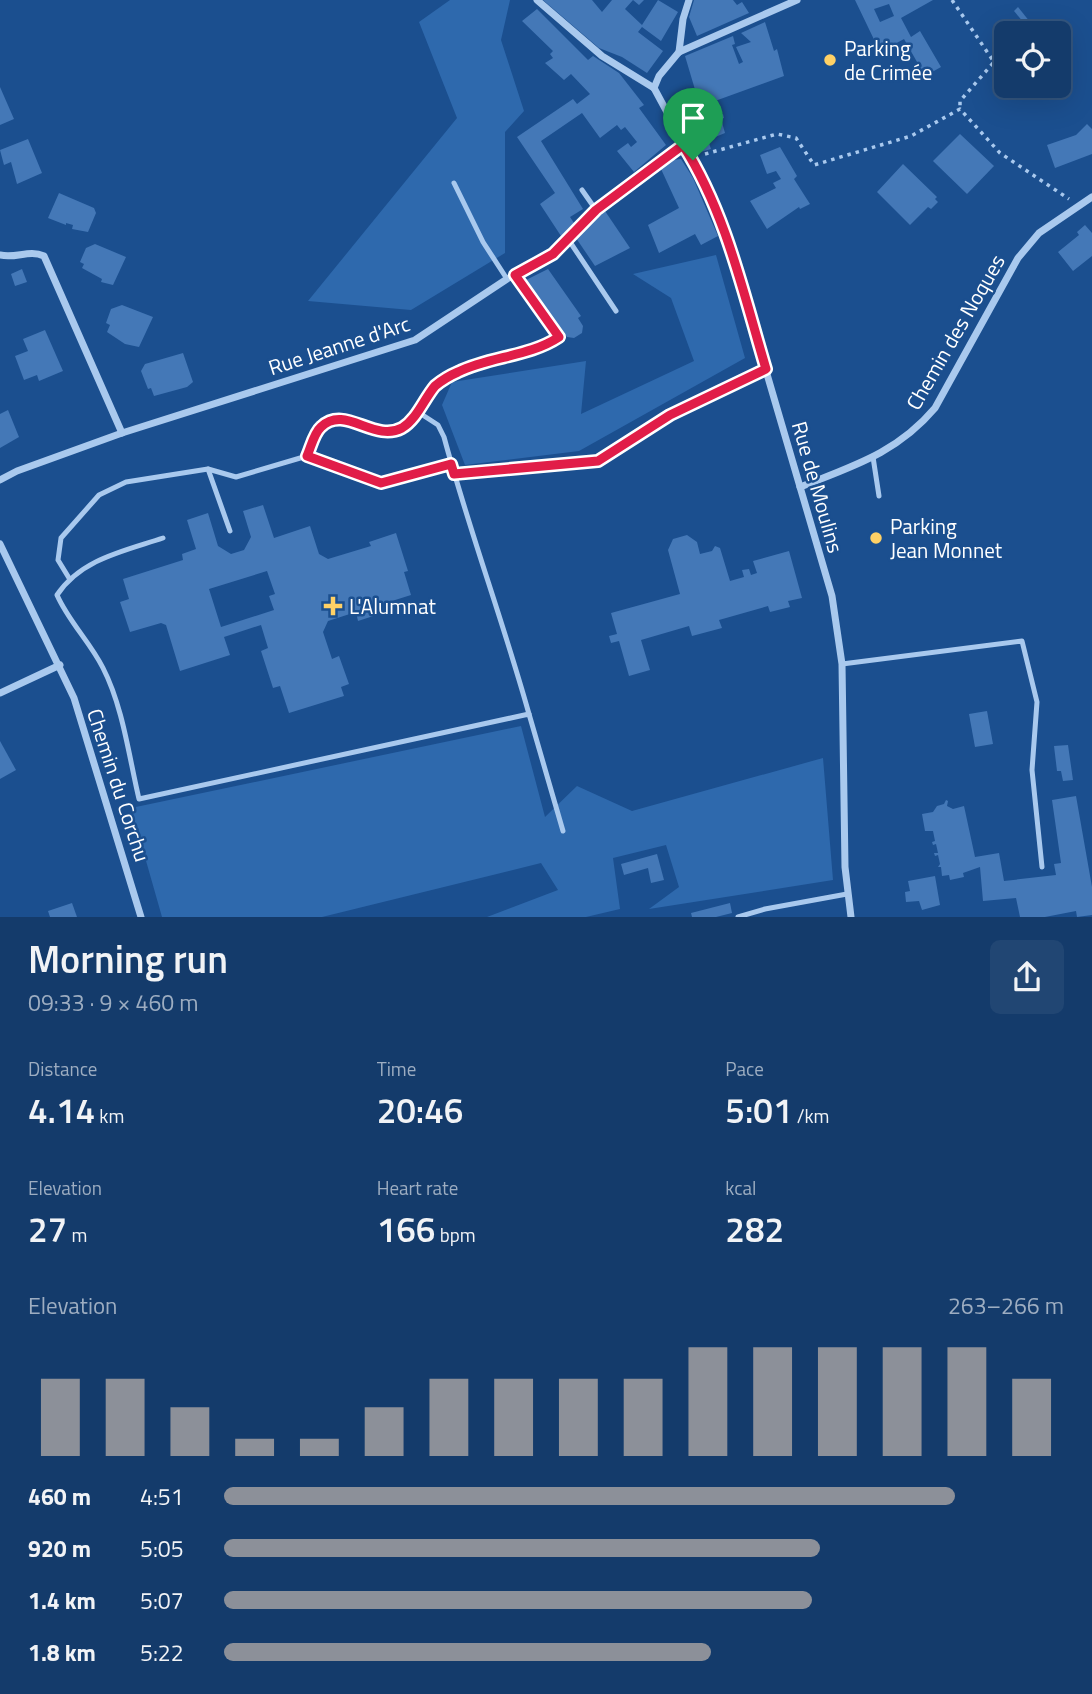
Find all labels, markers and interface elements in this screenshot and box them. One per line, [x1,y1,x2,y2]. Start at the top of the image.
map controls [994,21,1071,98]
button: locate [994,21,1071,98]
place label: Parking de Crimée [844,32,932,88]
marker: Parking de Crimée [822,52,838,68]
pin [663,88,723,160]
icon: arrive [674,99,712,137]
street label: Chemin des Noques [897,248,1013,416]
street label: Rue Jeanne d'Arc [264,307,414,383]
street label: Rue de Moulins [784,417,852,557]
place label: Parking Jean Monnet [890,510,1003,566]
marker: Parking Jean Monnet [868,530,884,546]
place label: L'Alumnat [349,590,437,622]
marker: L'Alumnat [323,596,343,616]
street label: Chemin du Corchu [79,704,159,866]
text: Morning run [28,930,228,988]
button: share [990,940,1064,1014]
text: 09:33 · 9 × 460 m [28,985,198,1020]
text: Distance [28,1054,97,1083]
text: Time [377,1054,416,1083]
text: Pace [725,1054,764,1083]
text: 4.14 [28,1083,95,1137]
text: 20:46 [377,1083,463,1137]
text: 5:01 [725,1083,793,1137]
text: km [95,1101,124,1130]
text: /km [793,1101,830,1130]
text: Elevation [28,1173,102,1202]
text: Heart rate [377,1173,458,1202]
text: kcal [725,1173,756,1202]
text: 27 [28,1202,67,1256]
text: 166 [377,1202,435,1256]
text: 282 [725,1202,784,1256]
text: m [67,1220,87,1249]
text: bpm [435,1220,476,1249]
text: Elevation [28,1288,117,1323]
text: 263–266 m [948,1288,1064,1323]
text: 460 m [28,1479,91,1514]
text: 4:51 [140,1479,184,1514]
text: 920 m [28,1531,91,1566]
text: 5:05 [140,1531,184,1566]
text: 1.4 km [28,1583,96,1618]
text: 5:07 [140,1583,184,1618]
text: 1.8 km [28,1635,96,1670]
text: 5:22 [140,1635,184,1670]

